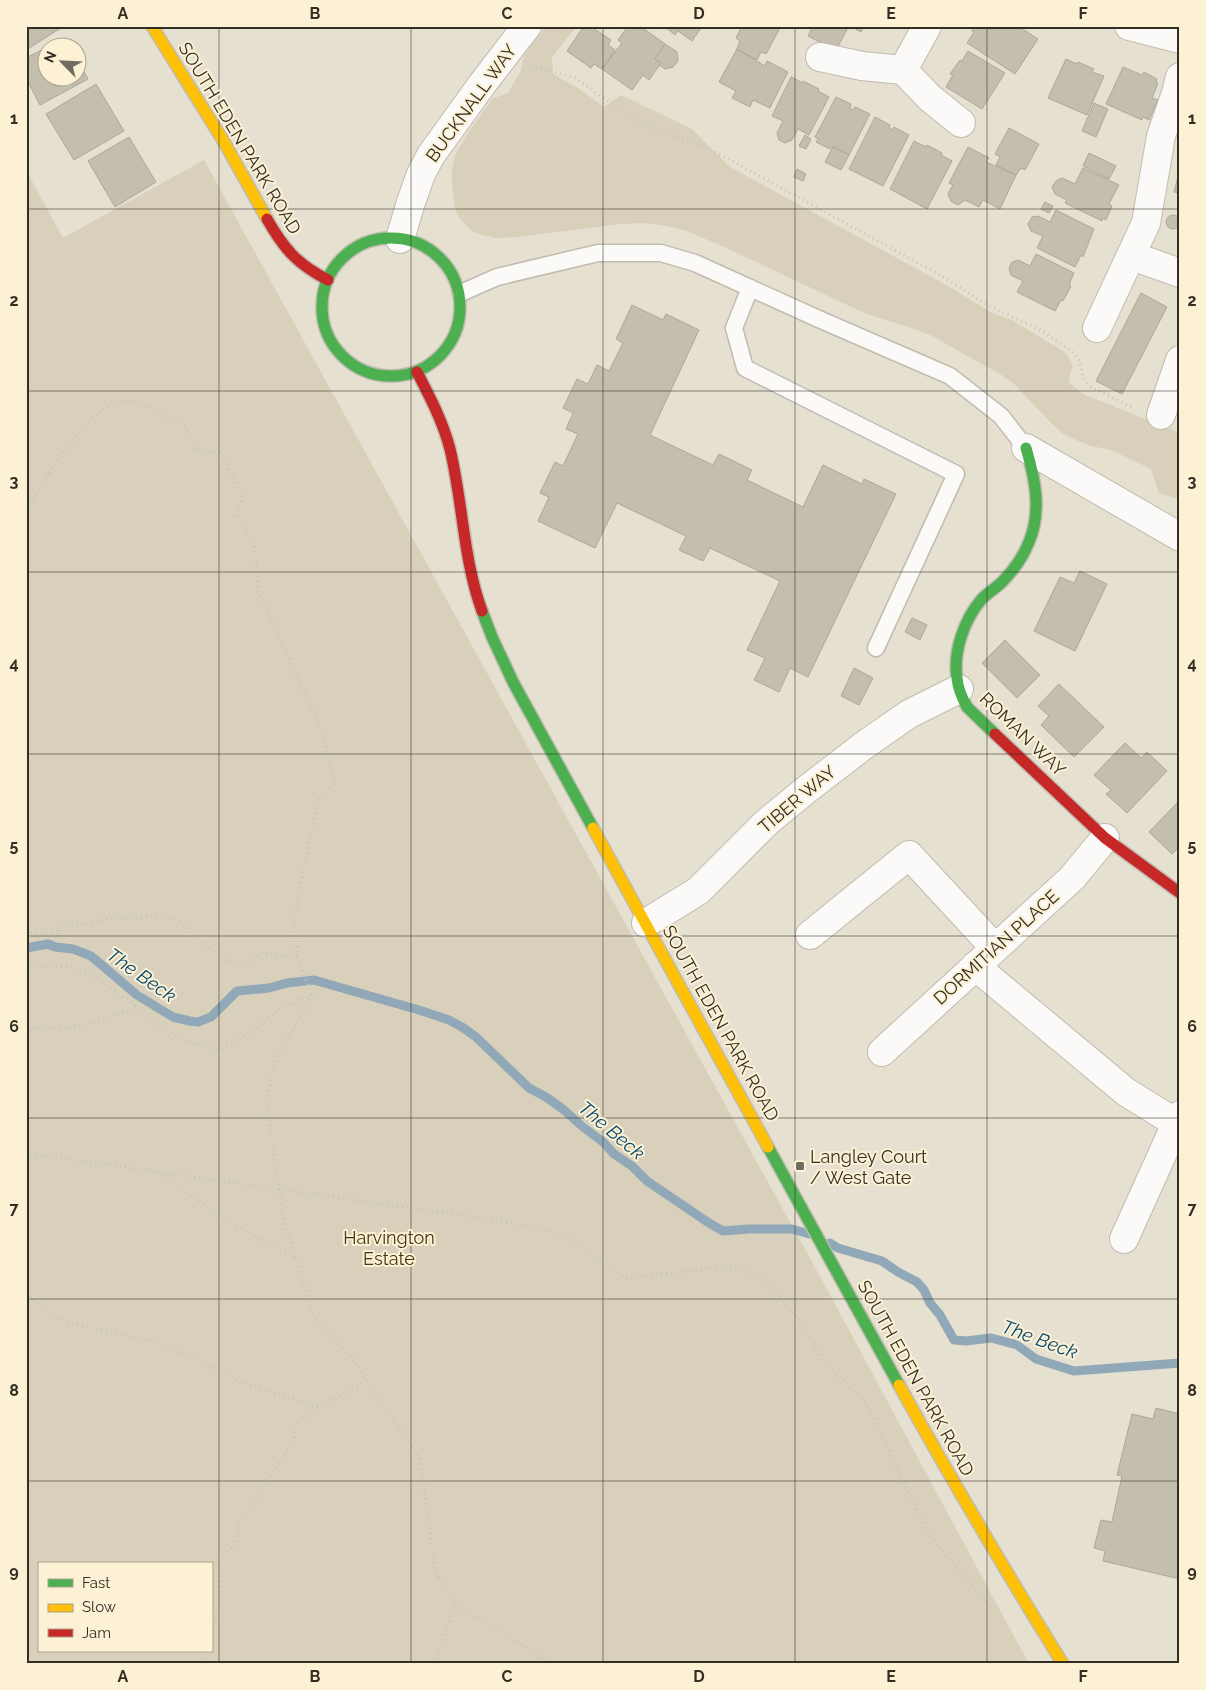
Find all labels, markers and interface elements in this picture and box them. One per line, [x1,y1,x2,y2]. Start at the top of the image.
text: A [118,4,129,23]
text: B [310,4,321,23]
text: C [502,4,513,23]
text: D [693,4,705,23]
text: E [886,4,896,23]
text: F [1078,4,1088,23]
north arrow [38,38,88,88]
street label: SOUTH EDEN PARK ROAD [174,38,306,238]
street label: BUCKNALL WAY [421,40,521,166]
text: N [41,49,60,65]
text: 1 [10,109,18,128]
text: 1 [1188,109,1196,128]
text: 2 [9,291,19,310]
text: 2 [1187,291,1197,310]
text: 3 [10,472,19,491]
text: 3 [1188,472,1197,491]
text: 4 [9,654,19,673]
text: 4 [1187,654,1197,673]
street label: ROMAN WAY [976,688,1071,780]
street label: TIBER WAY [754,760,840,837]
text: 5 [10,836,19,855]
text: 5 [1188,836,1197,855]
street label: DORMITIAN PLACE [929,885,1063,1009]
street label: SOUTH EDEN PARK ROAD [658,922,784,1124]
water label: The Beck [103,943,181,1007]
text: 6 [9,1017,19,1036]
text: 6 [1187,1017,1197,1036]
water label: The Beck [575,1096,649,1164]
place label: Langley Court / West Gate [810,1146,927,1188]
marker: Langley Court / West Gate [794,1160,806,1172]
text: 7 [10,1199,19,1218]
text: 7 [1188,1199,1197,1218]
park label: Harvington Estate [343,1227,435,1269]
street label: SOUTH EDEN PARK ROAD [853,1277,979,1479]
water label: The Beck [999,1315,1081,1363]
text: 8 [9,1381,19,1400]
text: 8 [1187,1381,1197,1400]
text: 9 [9,1562,19,1581]
legend [38,1562,212,1652]
text: 9 [1187,1562,1197,1581]
text: Fast [82,1574,110,1592]
text: Slow [82,1598,116,1616]
text: Jam [82,1624,111,1642]
text: A [118,1667,129,1686]
text: B [310,1667,321,1686]
text: C [502,1667,513,1686]
text: D [693,1667,705,1686]
text: E [886,1667,896,1686]
text: F [1078,1667,1088,1686]

